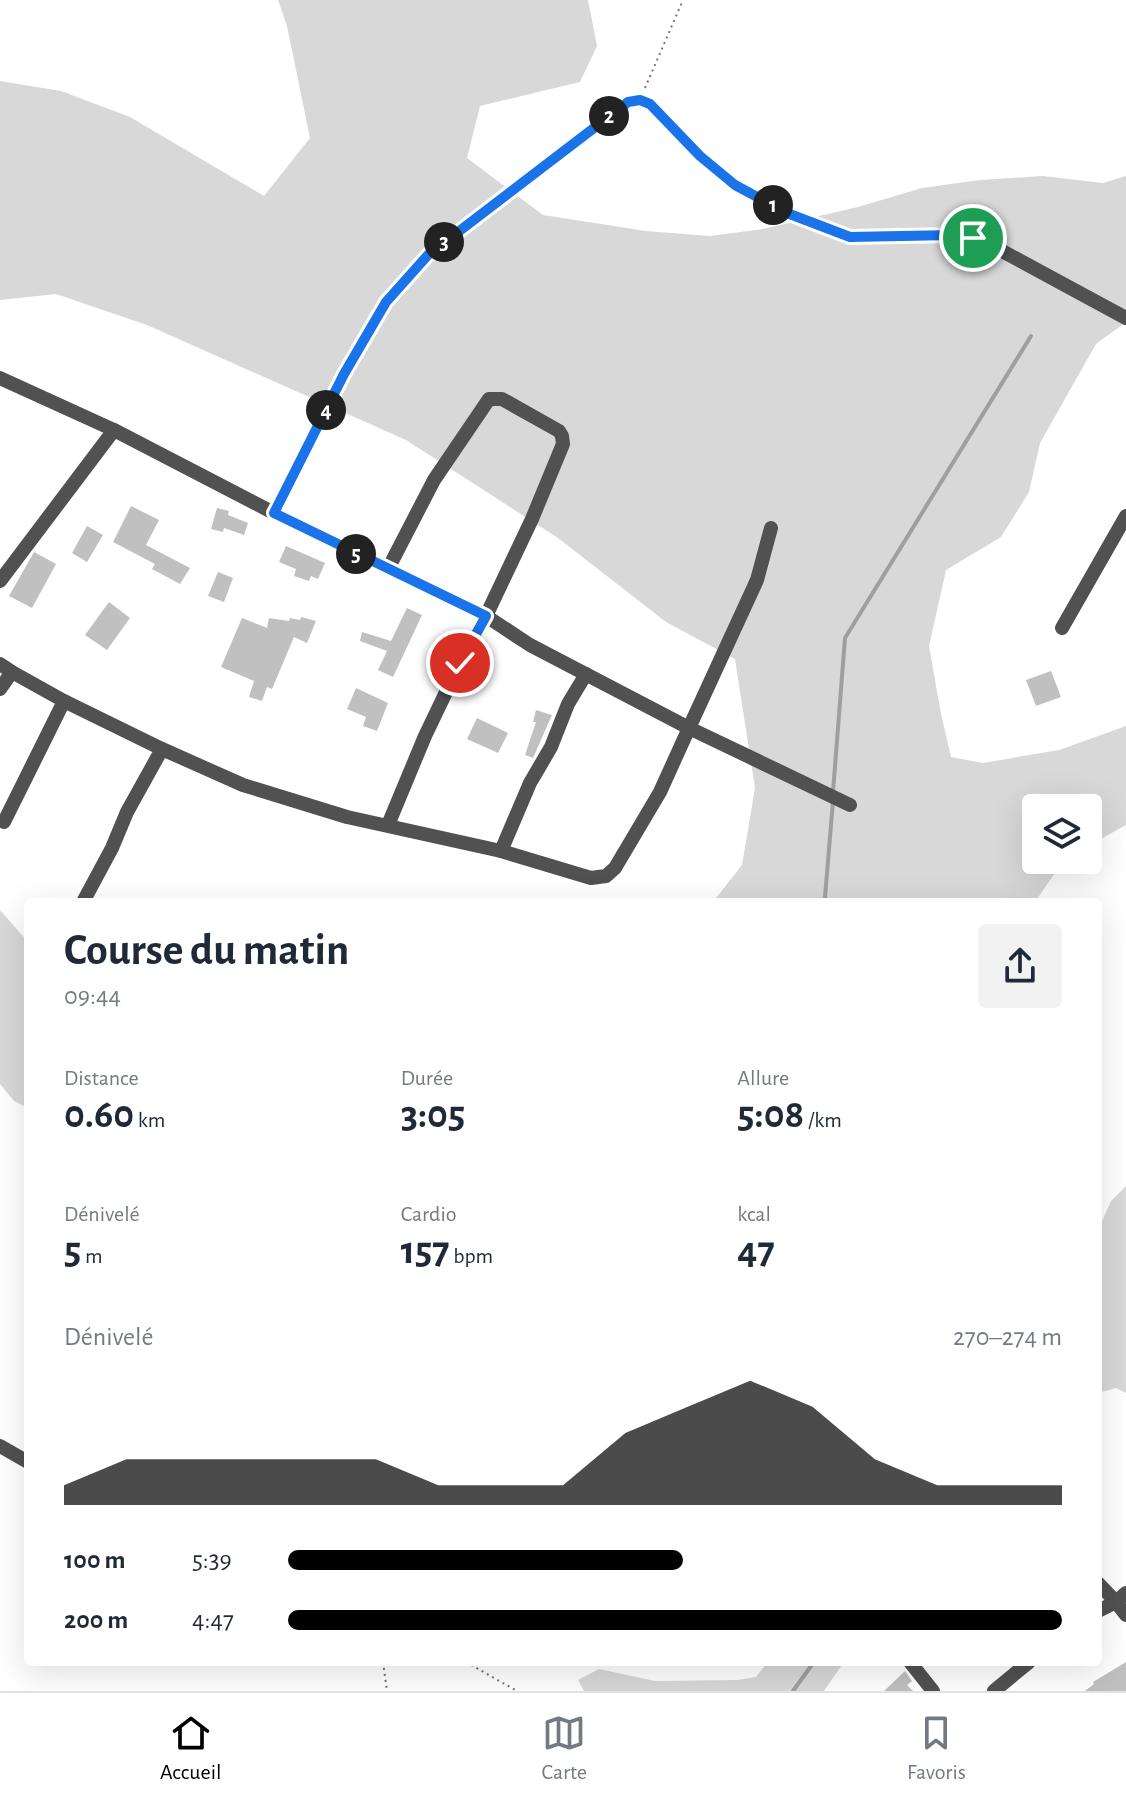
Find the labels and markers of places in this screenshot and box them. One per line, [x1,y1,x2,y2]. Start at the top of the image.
pin: 2 [589,96,629,136]
pin: 1 [753,185,793,225]
pin [939,204,1007,272]
pin: 3 [424,222,464,262]
pin: 4 [306,390,346,430]
pin: 5 [336,534,376,574]
pin [426,629,494,697]

